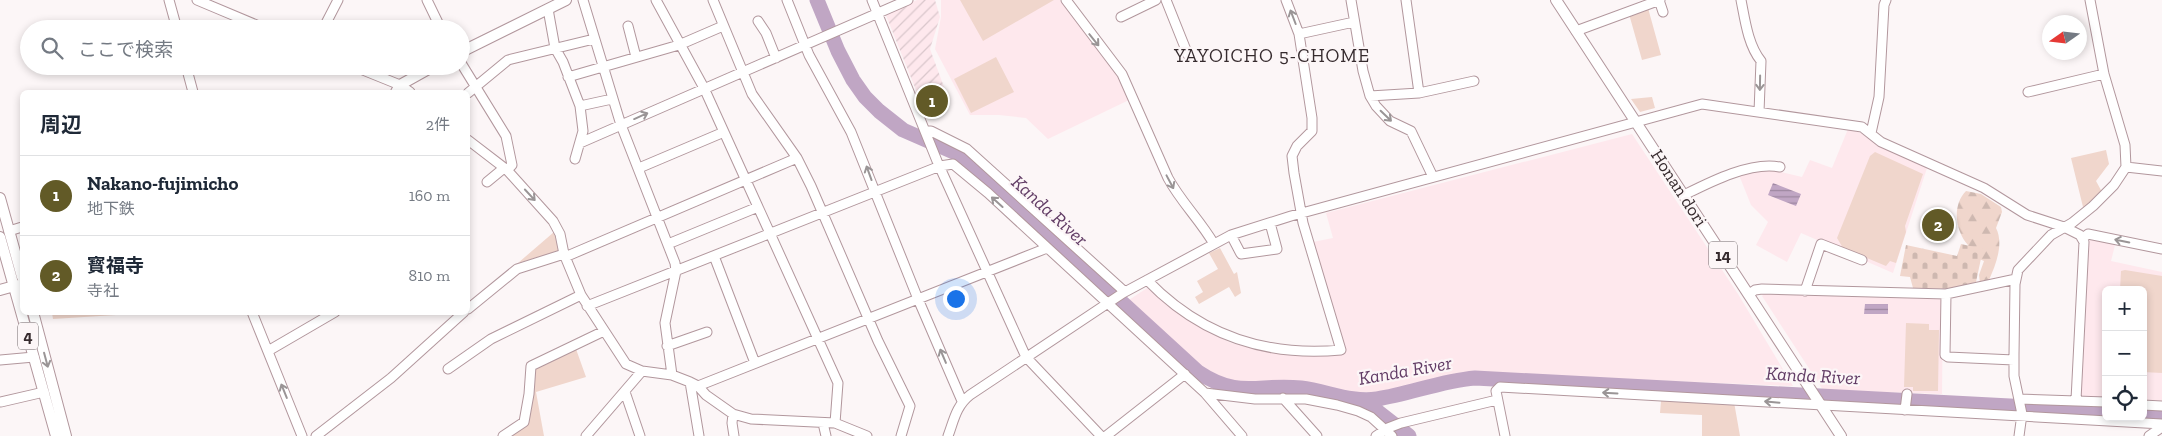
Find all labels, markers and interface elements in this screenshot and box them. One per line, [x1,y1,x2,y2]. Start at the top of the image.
one-way arrow [1287,10,1297,25]
north arrow [2042,15,2087,60]
search box [20,20,470,75]
one-way arrow [1089,33,1100,46]
icon: search [38,34,66,62]
text: ここで検索 [78,38,173,61]
district label: YAYOICHO 5-CHOME [1173,44,1370,67]
one-way arrow [1755,75,1765,91]
pin: 1 [916,82,948,120]
one-way arrow [1380,110,1392,122]
one-way arrow [633,111,648,121]
text: 周辺 [40,112,82,137]
text: 2件 [426,115,450,134]
street label: Honan dori [1646,145,1712,231]
one-way arrow [863,166,873,182]
water label: Kanda River [1007,170,1093,251]
text: Nakano-fujimicho [87,172,238,195]
one-way arrow [1166,174,1175,189]
text: 1 [53,186,59,205]
text: 160 m [409,186,450,205]
one-way arrow [524,189,536,201]
one-way arrow [990,196,1003,207]
text: 地下鉄 [87,199,135,218]
pin: 2 [1922,206,1954,244]
one-way arrow [2114,236,2130,245]
road number: 14 [1709,242,1737,268]
text: 寳福寺 [87,254,144,277]
text: 2 [52,266,60,285]
text: 810 m [409,266,450,285]
text: 寺社 [87,281,119,300]
your location [943,286,969,312]
map controls [2102,286,2147,421]
button: + [2102,286,2147,331]
road number: 4 [18,322,38,350]
button: − [2102,331,2147,376]
one-way arrow [937,349,947,364]
one-way arrow [42,351,51,367]
water label: Kanda River [1357,351,1454,390]
water label: Kanda River [1765,362,1861,389]
button: locate [2102,376,2147,421]
one-way arrow [278,384,288,399]
one-way arrow [1602,389,1618,398]
one-way arrow [1765,397,1781,407]

